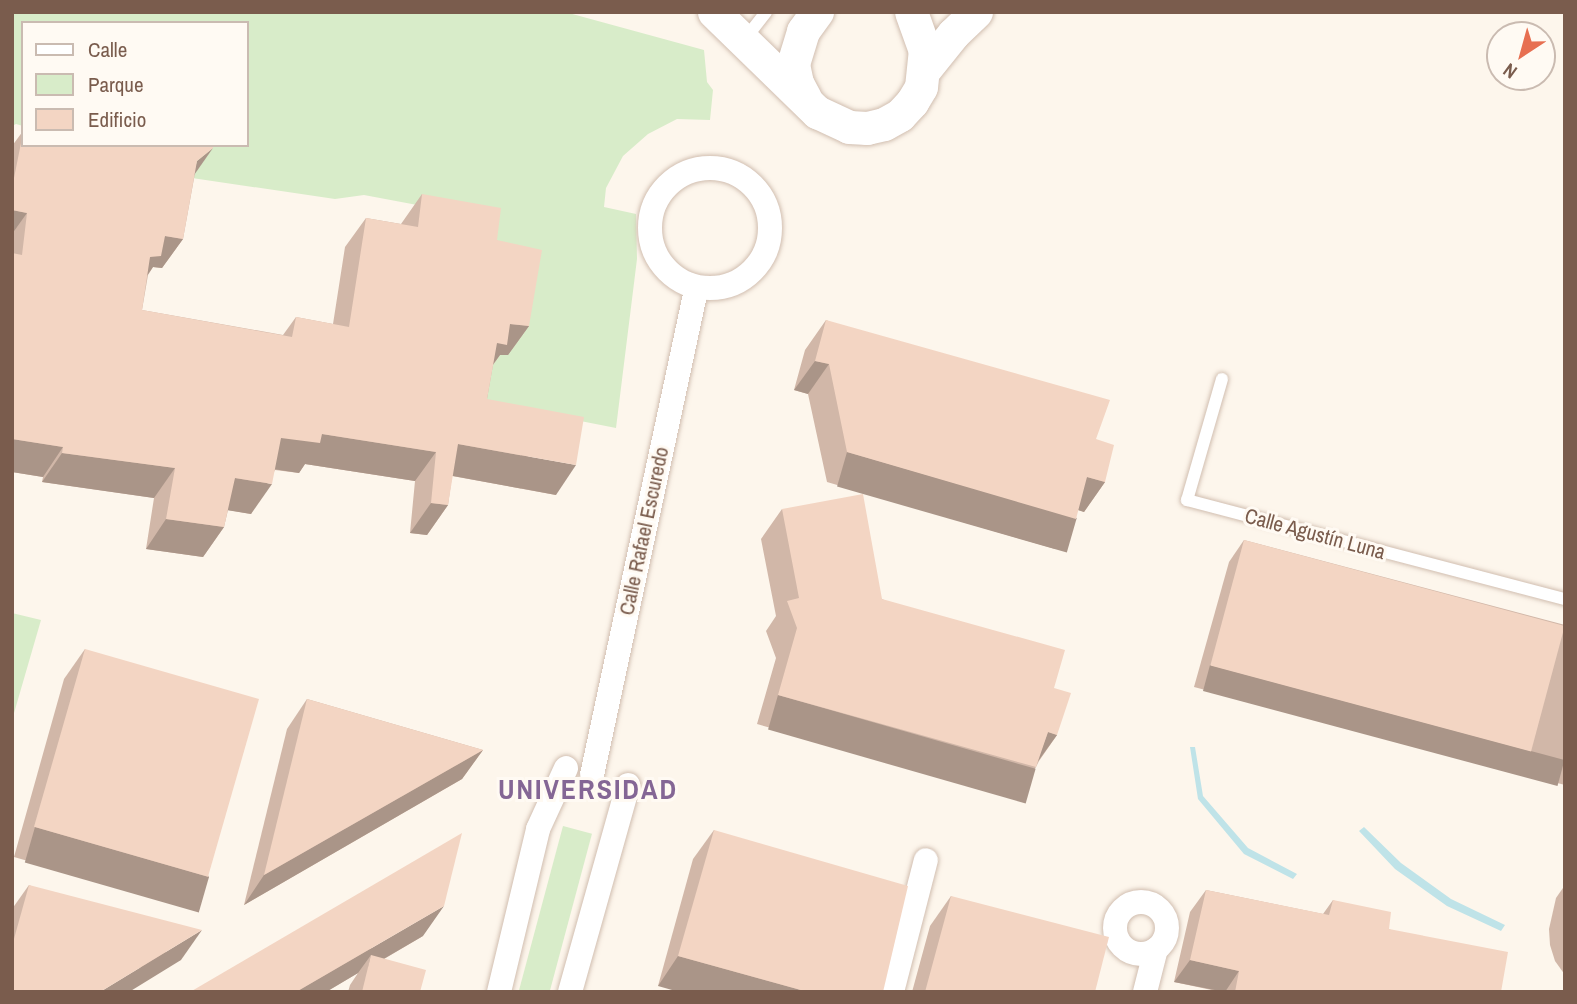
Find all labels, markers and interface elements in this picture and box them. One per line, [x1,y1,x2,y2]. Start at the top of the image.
legend [21,21,248,147]
north arrow [1486,21,1556,91]
text: Calle [88,35,127,64]
text: N [1498,58,1522,85]
text: Parque [88,70,144,99]
text: Edificio [88,105,146,134]
street label: Calle Rafael Escuredo [614,445,674,617]
street label: Calle Agustín Luna [1241,503,1389,565]
district label: UNIVERSIDAD [499,772,677,806]

